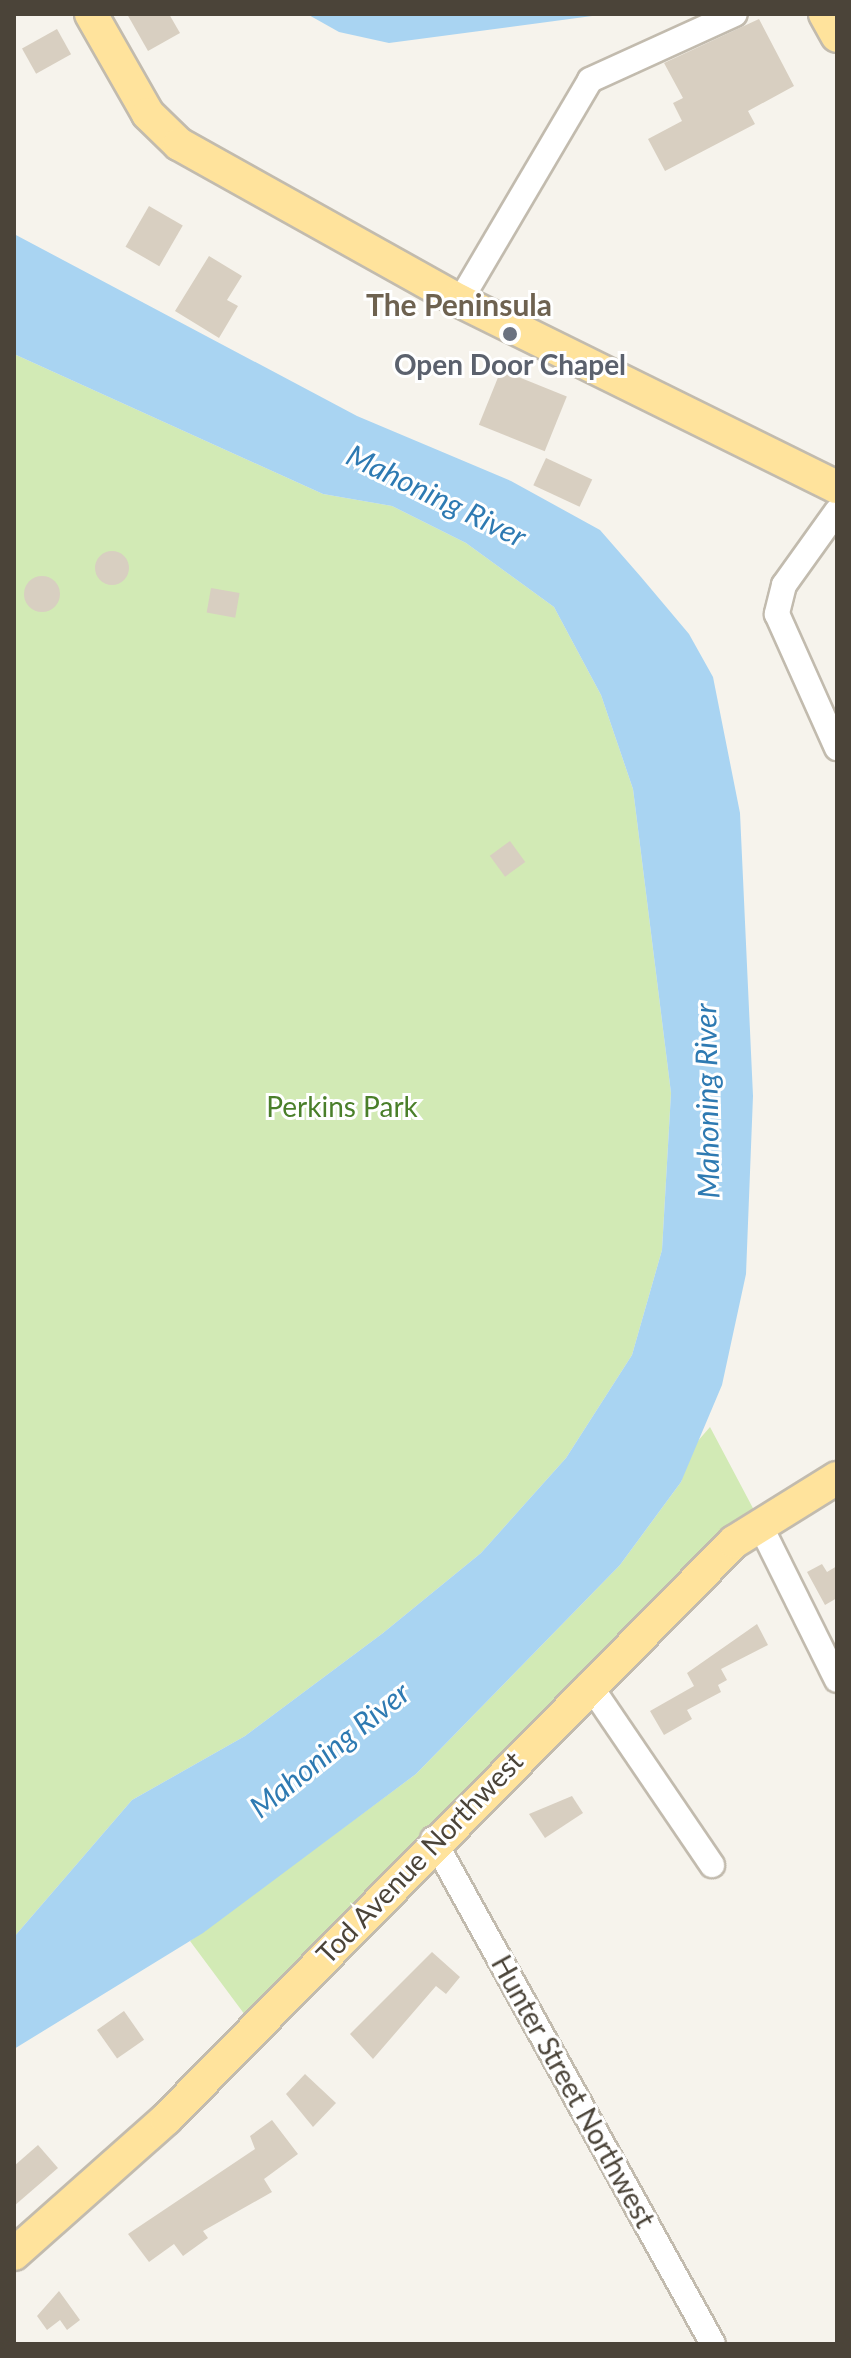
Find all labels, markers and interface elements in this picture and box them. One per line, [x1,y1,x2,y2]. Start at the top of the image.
district label: The Peninsula [366,286,552,322]
marker: Open Door Chapel [501,325,519,343]
place label: Open Door Chapel [394,347,626,381]
water label: Mahoning River [341,436,533,554]
water label: Mahoning River [686,1003,726,1199]
park label: Perkins Park [266,1089,418,1123]
water label: Mahoning River [242,1674,416,1824]
street label: Tod Avenue Northwest [309,1744,529,1970]
street label: Hunter Street Northwest [485,1949,663,2233]

